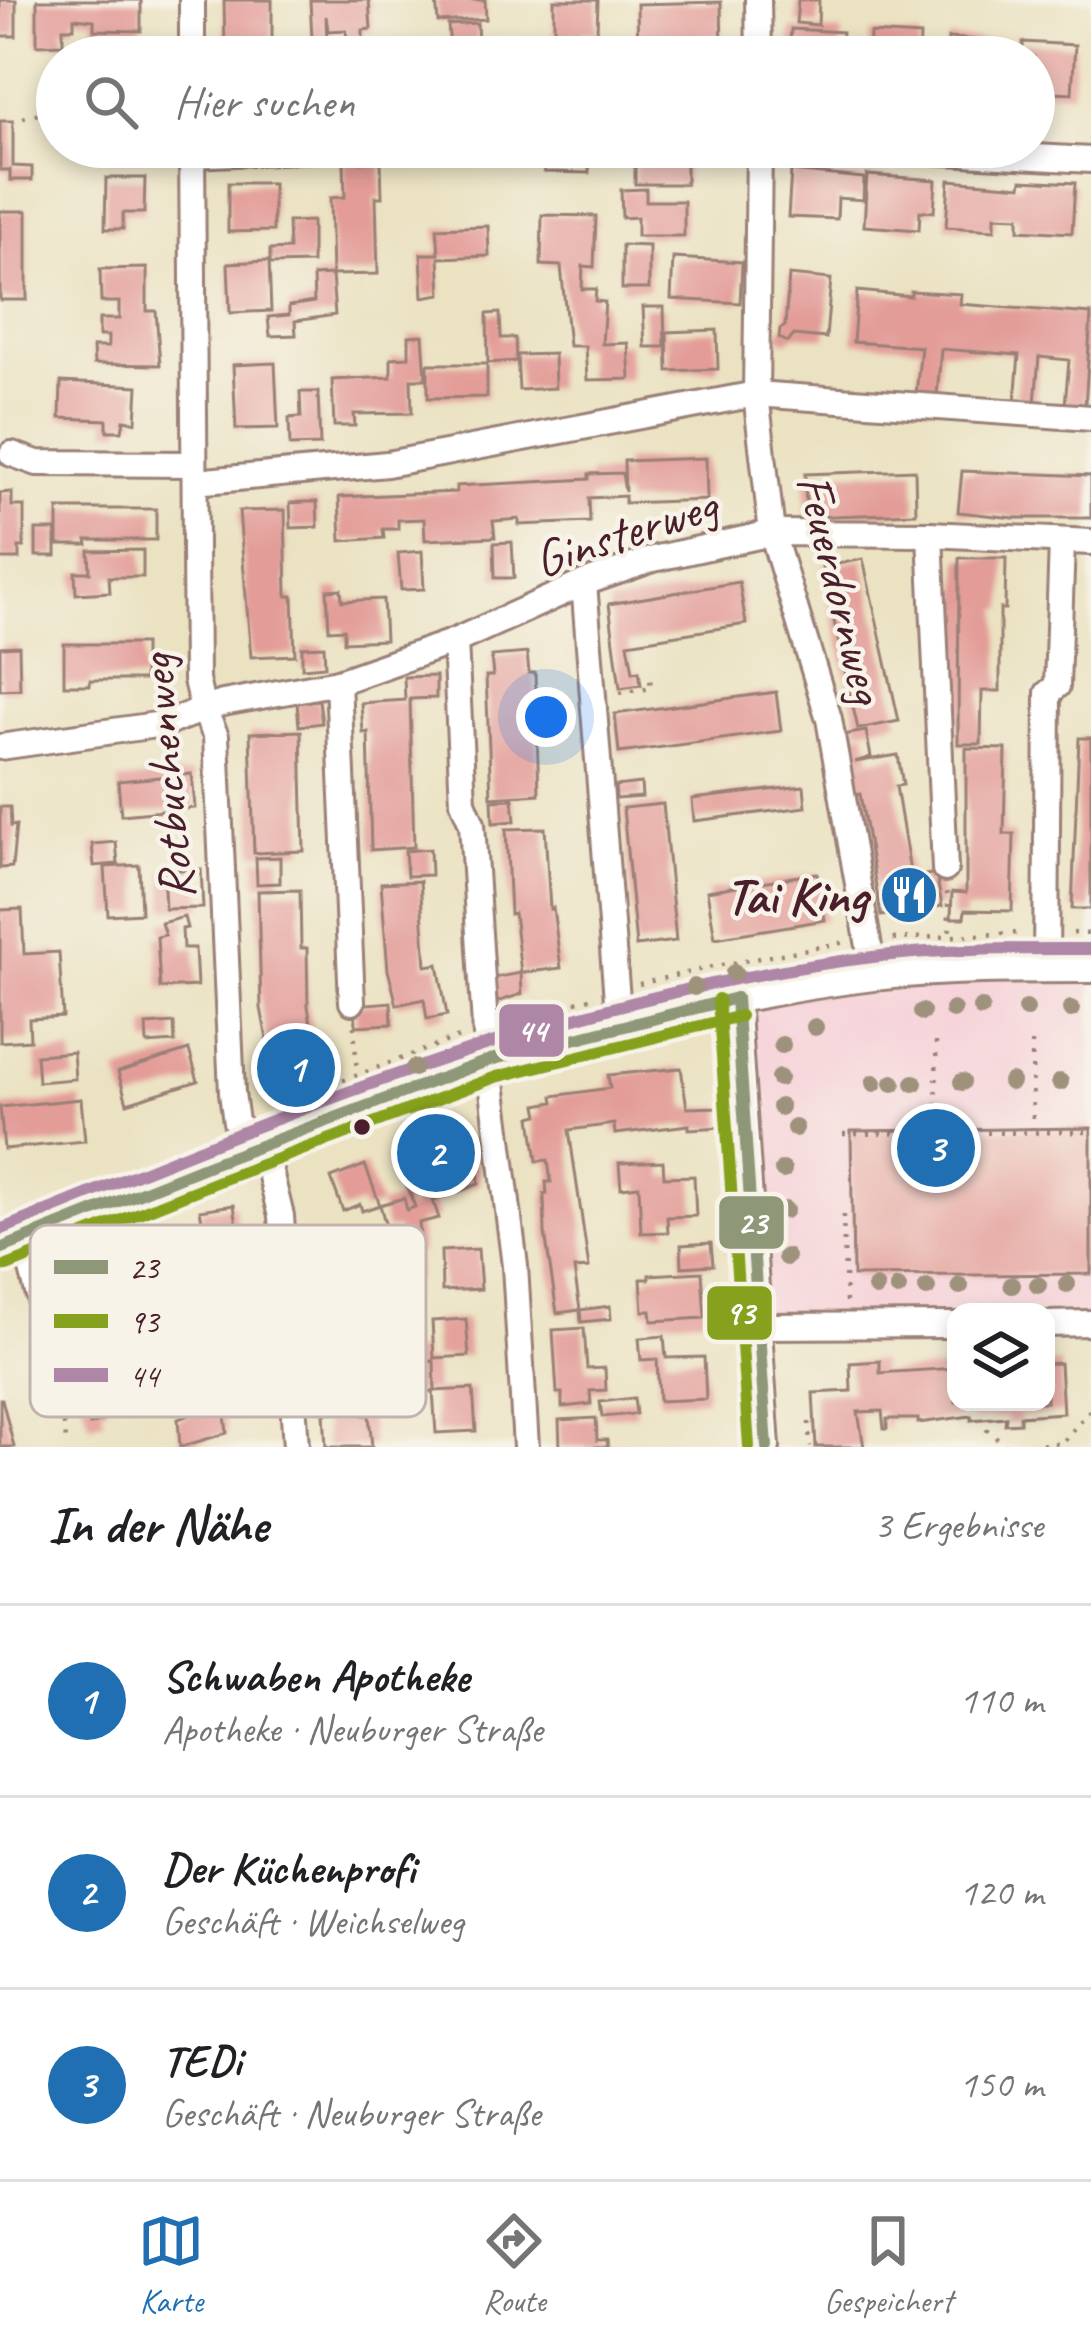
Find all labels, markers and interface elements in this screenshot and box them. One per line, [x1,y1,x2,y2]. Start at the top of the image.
search box [36,36,1055,168]
icon: search [78,69,144,135]
text: Hier suchen [174,74,354,131]
street label: Feuerdornweg [782,467,901,712]
street label: Ginsterweg [526,472,727,591]
street label: Rotbuchenweg [123,649,209,902]
your location [516,687,576,747]
place label: Tai King [726,864,871,928]
restaurant icon: Tai King [878,864,940,926]
line badge: 44 [497,1002,566,1059]
text: 44 [517,1010,551,1052]
pin: 1 [257,1023,335,1113]
pin: 3 [897,1103,975,1193]
pin: 2 [397,1108,475,1198]
unlabelled marker [351,1116,373,1138]
line badge: 23 [717,1194,786,1251]
text: 23 [737,1202,770,1244]
legend [30,1225,426,1417]
text: 23 [129,1247,161,1289]
line badge: 93 [705,1284,774,1342]
text: 93 [725,1292,758,1334]
text: 93 [129,1301,161,1343]
map controls [947,1303,1055,1411]
button: layers [947,1303,1055,1411]
text: 44 [129,1355,162,1397]
text: In der Nähe [48,1493,267,1557]
text: 3 Ergebnisse [874,1501,1043,1550]
text: Schwaben Apotheke [162,1648,469,1705]
text: 1 [78,1676,96,1725]
text: 110 m [959,1676,1043,1725]
text: Apotheke · Neuburger Straße [162,1705,542,1754]
text: Der Küchenprofi [162,1840,413,1897]
text: 2 [78,1868,96,1917]
text: 120 m [959,1868,1043,1917]
text: Geschäft · Weichselweg [162,1897,464,1946]
text: TEDi [162,2032,241,2089]
text: 3 [78,2060,96,2109]
text: 150 m [959,2060,1043,2109]
text: Geschäft · Neuburger Straße [162,2089,540,2138]
tab: Karte [138,2208,204,2322]
tab: Route [481,2208,547,2322]
tab: Gespeichert [824,2208,953,2322]

